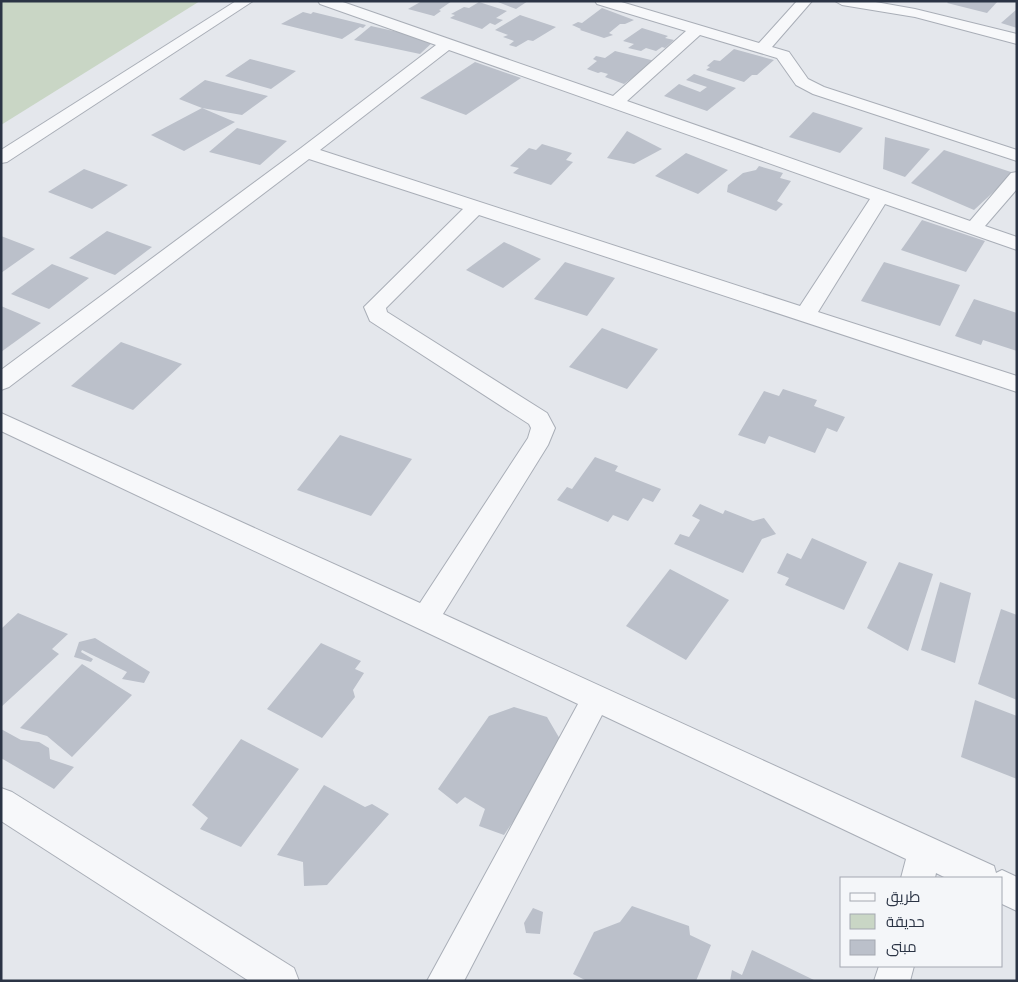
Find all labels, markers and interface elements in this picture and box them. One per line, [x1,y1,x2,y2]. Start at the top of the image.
legend [840,877,1003,967]
text: طريق [886,890,920,907]
text: حديقة [886,915,925,930]
text: مبنى [886,940,917,957]

